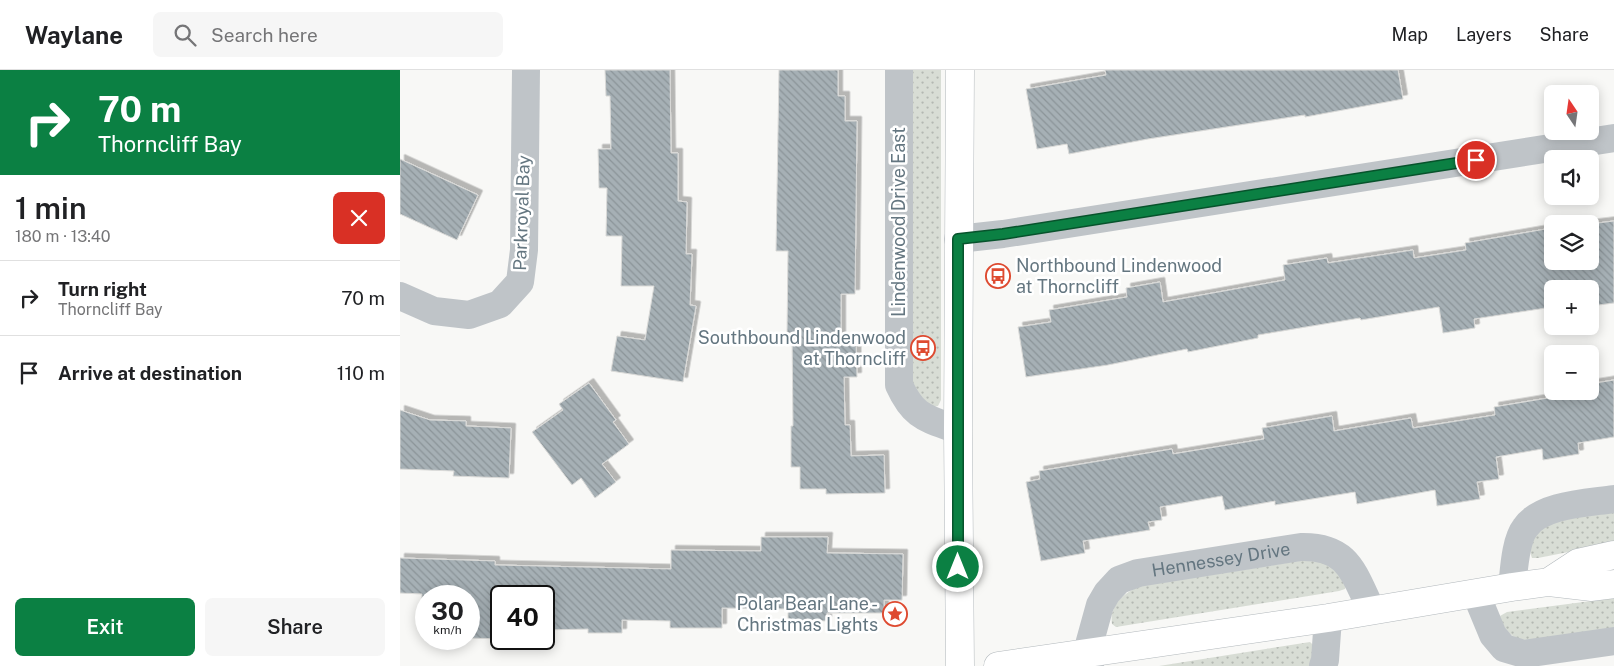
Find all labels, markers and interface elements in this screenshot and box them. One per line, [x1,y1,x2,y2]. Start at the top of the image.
search box [153,12,503,57]
text: Waylane [25,21,123,49]
icon: search [171,21,199,49]
text: Search here [211,24,318,46]
text: Map [1392,24,1428,45]
text: Layers [1456,24,1512,45]
text: Share [1540,24,1589,45]
north arrow [1544,85,1599,140]
map controls [1544,85,1599,400]
text: 70 m [98,89,181,130]
icon: right [15,90,80,155]
street label: Lindenwood Drive East [888,127,909,317]
text: Thorncliff Bay [98,131,242,157]
pin [1455,139,1497,181]
icon: arrive [1462,146,1490,174]
button: sound [1544,150,1599,205]
street label: Parkroyal Bay [509,154,534,271]
text: 1 min [15,190,86,226]
button: close [333,192,385,244]
button: layers [1544,215,1599,270]
text: 180 m · 13:40 [15,227,111,246]
place label: Northbound Lindenwood at Thorncliff [1016,255,1222,297]
bus stop icon: Northbound Lindenwood at Thorncliff [985,263,1011,289]
text: Turn right [58,278,147,300]
button: + [1544,280,1599,335]
icon: right [15,284,43,312]
text: 70 m [341,287,385,309]
text: Thorncliff Bay [58,300,163,319]
place label: Southbound Lindenwood at Thorncliff [698,327,906,369]
bus stop icon: Southbound Lindenwood at Thorncliff [910,335,936,361]
button: − [1544,345,1599,400]
icon: arrive [15,359,43,387]
text: Arrive at destination [58,362,242,384]
text: 110 m [337,362,385,384]
street label: Hennessey Drive [1150,538,1292,581]
position arrow [931,540,983,592]
speed limit sign: 40 [490,585,555,650]
place label: Polar Bear Lane - Christmas Lights [737,593,878,635]
text: 30 [431,596,464,626]
button: Exit [15,598,195,656]
button: Share [205,598,385,656]
place icon: Polar Bear Lane - Christmas Lights [882,601,908,627]
text: km/h [433,623,462,637]

